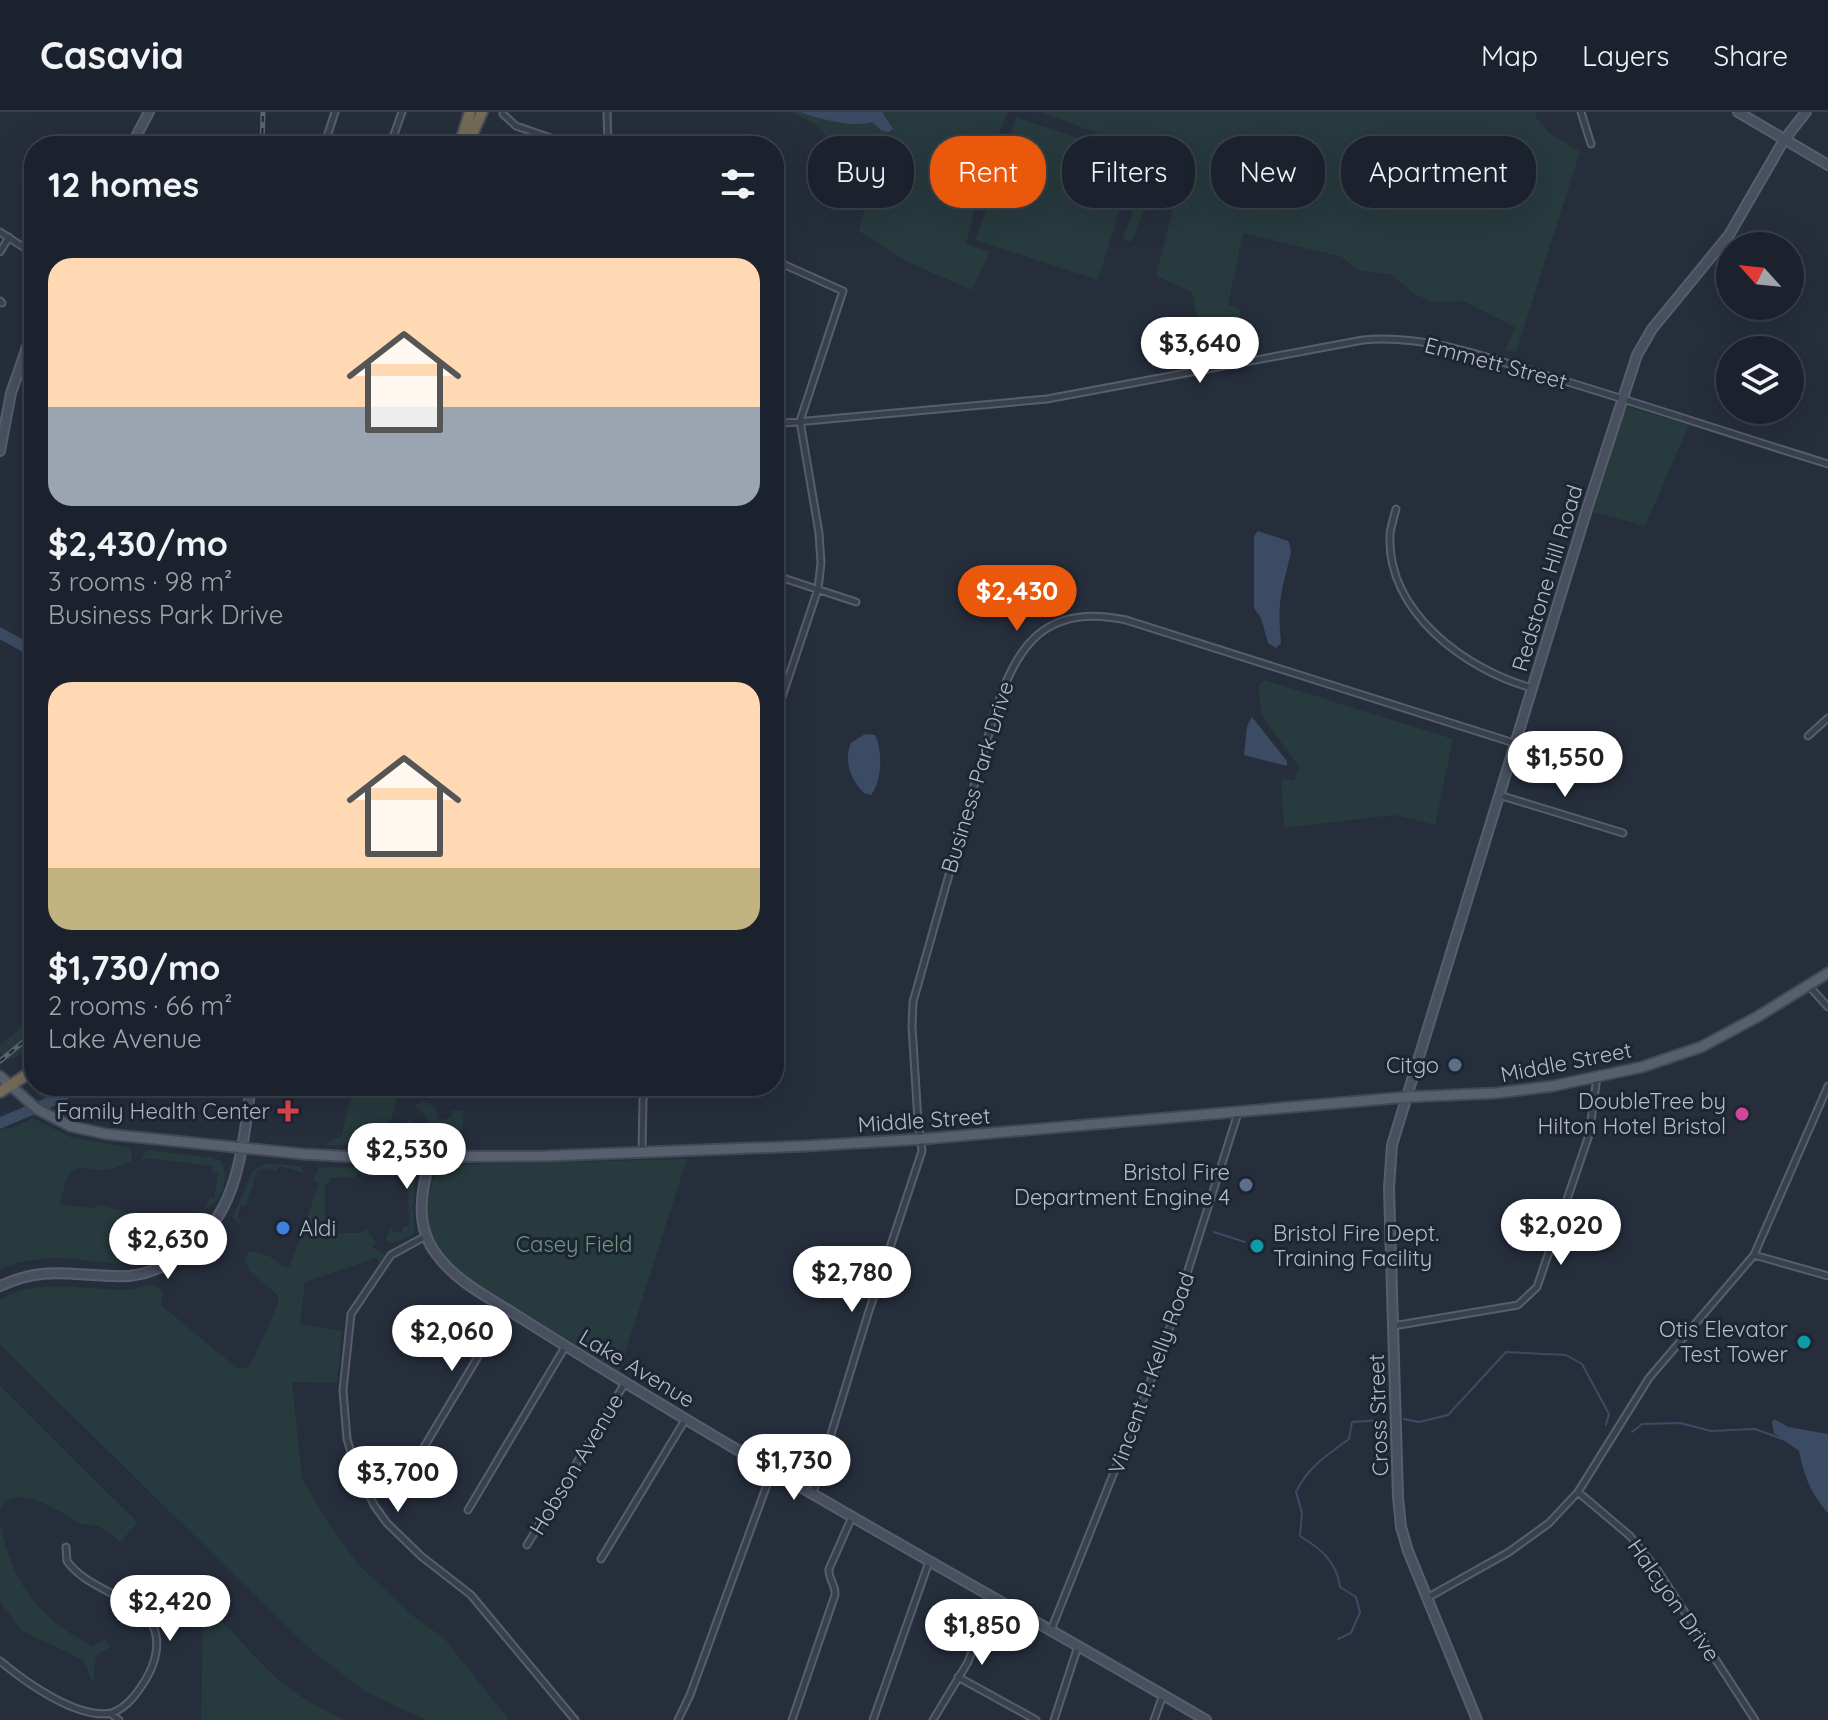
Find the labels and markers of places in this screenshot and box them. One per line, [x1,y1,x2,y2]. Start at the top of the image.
pin: $3,640 [1135,317,1265,385]
pin: $2,430 [952,565,1082,633]
pin: $1,550 [1500,731,1630,799]
place label: Citgo [1386,1051,1439,1079]
marker: Citgo [1446,1056,1464,1074]
place label: DoubleTree by Hilton Hotel Bristol [1538,1087,1726,1140]
place label: Family Health Center [56,1097,271,1125]
marker: Family Health Center [277,1100,299,1122]
marker: DoubleTree by Hilton Hotel Bristol [1733,1105,1751,1123]
pin: $2,530 [342,1123,472,1191]
place label: Bristol Fire Department Engine 4 [1014,1158,1230,1211]
marker: Bristol Fire Department Engine 4 [1237,1176,1255,1194]
pin: $2,020 [1496,1199,1626,1267]
pin: $2,630 [103,1213,233,1281]
place label: Aldi [299,1214,336,1242]
marker: Aldi [274,1219,292,1237]
place label: Bristol Fire Dept. Training Facility [1273,1219,1439,1272]
marker: Bristol Fire Dept. Training Facility [1248,1237,1266,1255]
pin: $2,780 [787,1246,917,1314]
pin: $2,060 [387,1305,517,1373]
place label: Otis Elevator Test Tower [1659,1315,1789,1368]
marker: Otis Elevator Test Tower [1795,1333,1813,1351]
pin: $1,730 [729,1434,859,1502]
pin: $3,700 [333,1446,463,1514]
pin: $2,420 [105,1575,235,1643]
pin: $1,850 [917,1599,1047,1667]

